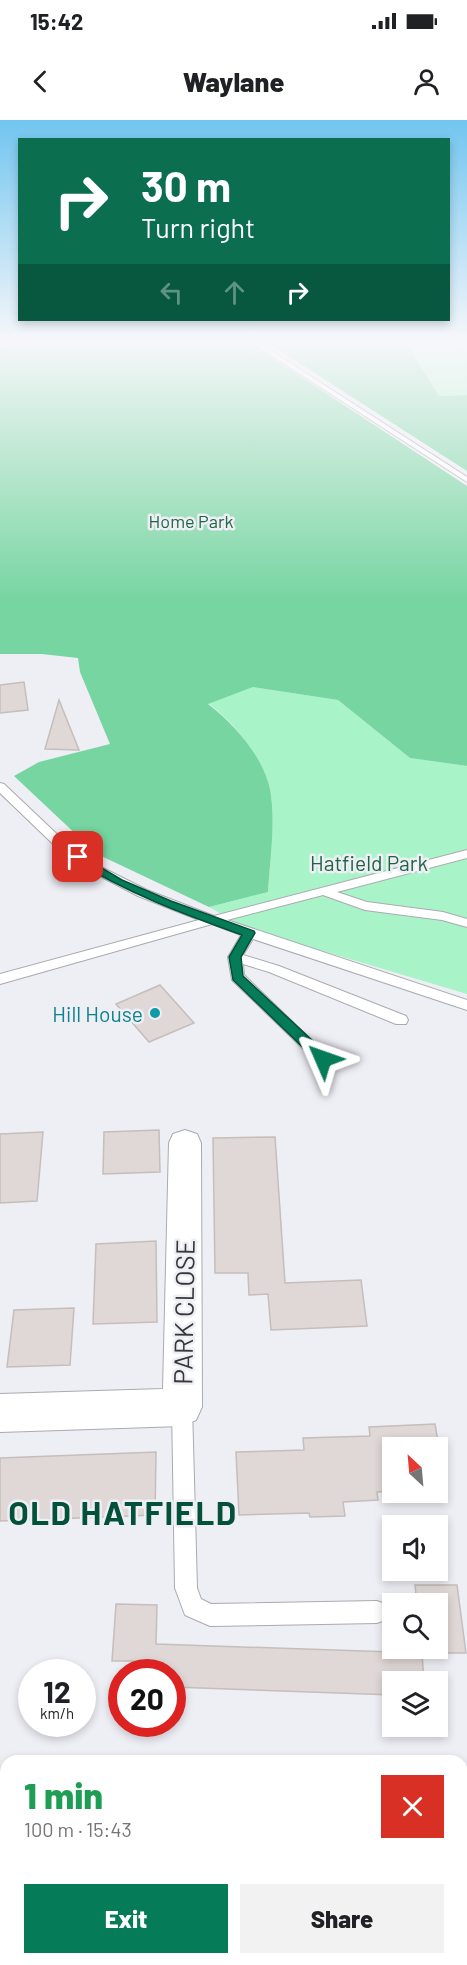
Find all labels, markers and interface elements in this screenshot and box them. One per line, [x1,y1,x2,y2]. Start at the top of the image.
text: 15:42 [30,8,83,34]
icon: back [24,65,57,98]
text: Waylane [183,65,284,97]
icon: person [410,65,443,98]
text: 30 m [141,160,231,210]
icon: right [42,162,120,240]
text: Turn right [141,211,255,243]
icon: left [155,276,188,309]
icon: ahead [218,276,251,309]
icon: right [281,276,314,309]
park label: Home Park [149,510,233,532]
pin [52,831,103,882]
icon: arrive [61,840,94,873]
park label: Hatfield Park [310,850,428,875]
place label: Hill House [52,1001,143,1026]
marker: Hill House [148,1006,162,1020]
position arrow [291,1027,355,1091]
street label: PARK CLOSE [166,1239,200,1385]
north arrow [382,1437,448,1503]
map controls [382,1437,448,1737]
district label: OLD HATFIELD [8,1492,238,1532]
button: sound [382,1515,448,1581]
button: search [382,1593,448,1659]
speed limit sign: 20 [108,1659,186,1737]
button: layers [382,1671,448,1737]
text: 12 [43,1673,71,1709]
text: km/h [40,1704,74,1722]
text: 1 min [24,1773,103,1816]
button: close [381,1775,444,1838]
text: 100 m · 15:43 [24,1817,132,1841]
button: Exit [24,1884,228,1953]
button: Share [240,1884,444,1953]

